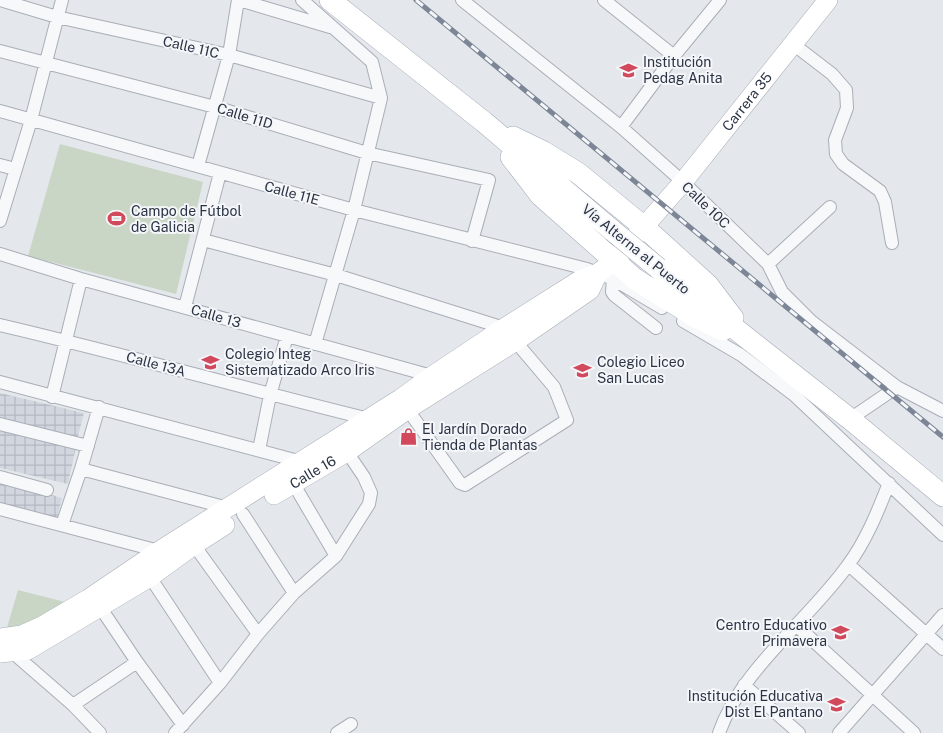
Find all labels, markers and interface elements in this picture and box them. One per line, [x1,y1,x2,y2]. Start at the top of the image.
street label: Calle 11C [161,33,221,61]
place label: Institución Pedag Anita [643,54,723,86]
school or university icon: Institución Pedag Anita [619,60,639,80]
street label: Carrera 35 [719,69,775,134]
street label: Calle 11D [215,100,275,132]
street label: Calle 11E [263,178,321,208]
street label: Calle 10C [679,178,733,232]
street label: Vía Alterna al Puerto [579,201,693,297]
place label: Campo de Fútbol de Galicia [131,203,242,235]
sports icon: Campo de Fútbol de Galicia [107,209,127,229]
street label: Calle 13 [189,301,243,331]
place label: Colegio Integ Sistematizado Arco Iris [225,346,375,378]
street label: Calle 13A [125,348,188,380]
school or university icon: Colegio Integ Sistematizado Arco Iris [201,352,221,372]
place label: Colegio Liceo San Lucas [597,354,685,386]
school or university icon: Colegio Liceo San Lucas [573,360,593,380]
place label: El Jardín Dorado Tienda de Plantas [422,421,537,453]
shop icon: El Jardín Dorado Tienda de Plantas [398,427,418,447]
street label: Calle 16 [287,452,339,492]
place label: Centro Educativo Primavera [716,617,827,649]
school or university icon: Centro Educativo Primavera [831,623,851,643]
place label: Institución Educativa Dist El Pantano [688,688,823,720]
school or university icon: Institución Educativa Dist El Pantano [827,694,847,714]

